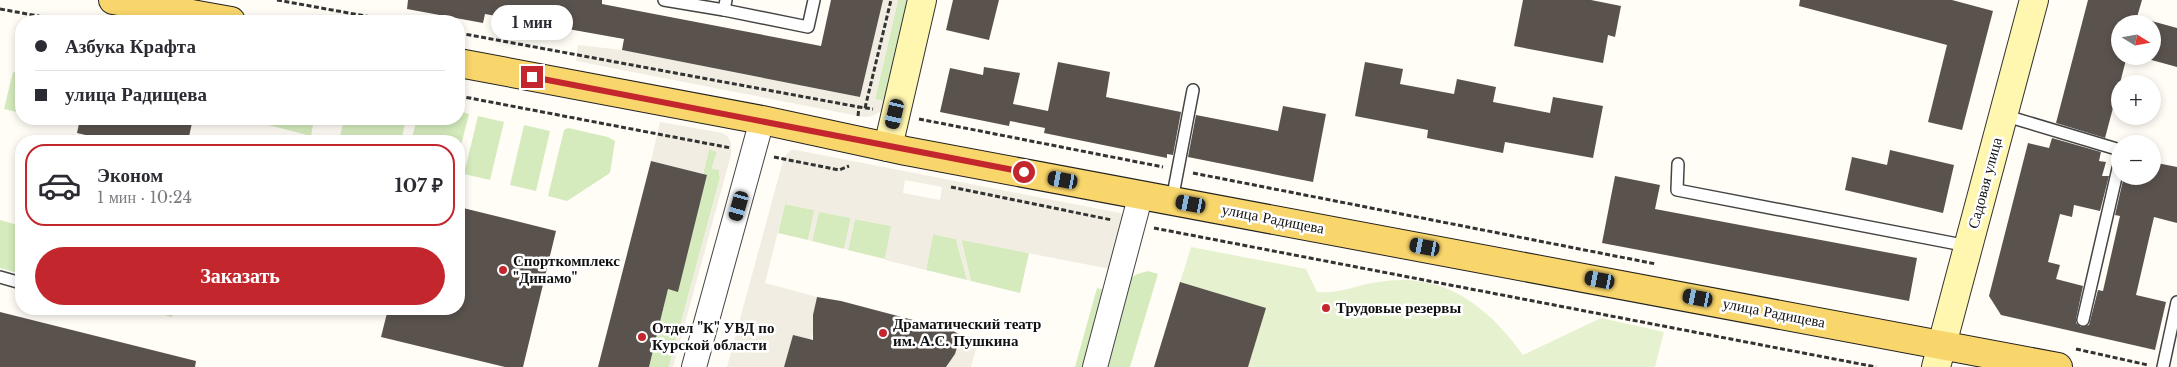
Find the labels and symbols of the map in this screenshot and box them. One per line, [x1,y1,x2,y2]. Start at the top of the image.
callout: 1 мин [491,5,573,40]
north arrow [2111,15,2161,65]
route end [521,66,543,88]
car [884,98,905,130]
street label: Садовая улица [1963,135,2006,231]
route start [1013,161,1035,183]
car [1046,170,1079,190]
car [727,190,750,222]
car [1174,194,1207,214]
street label: улица Радищева [1220,199,1326,238]
car [1408,237,1441,257]
place label: Спорткомплекс "Динамо" [513,251,620,287]
marker: Спорткомплекс "Динамо" [497,264,509,276]
car [1583,270,1616,290]
car [1681,288,1714,308]
street label: улица Радищева [1721,293,1827,332]
place label: Трудовые резервы [1336,298,1461,317]
marker: Трудовые резервы [1320,302,1332,314]
place label: Драматический театр им. А.С. Пушкина [893,314,1041,350]
place label: Отдел "К" УВД по Курской области [652,318,774,354]
marker: Драматический театр им. А.С. Пушкина [877,327,889,339]
marker: Отдел "К" УВД по Курской области [636,331,648,343]

